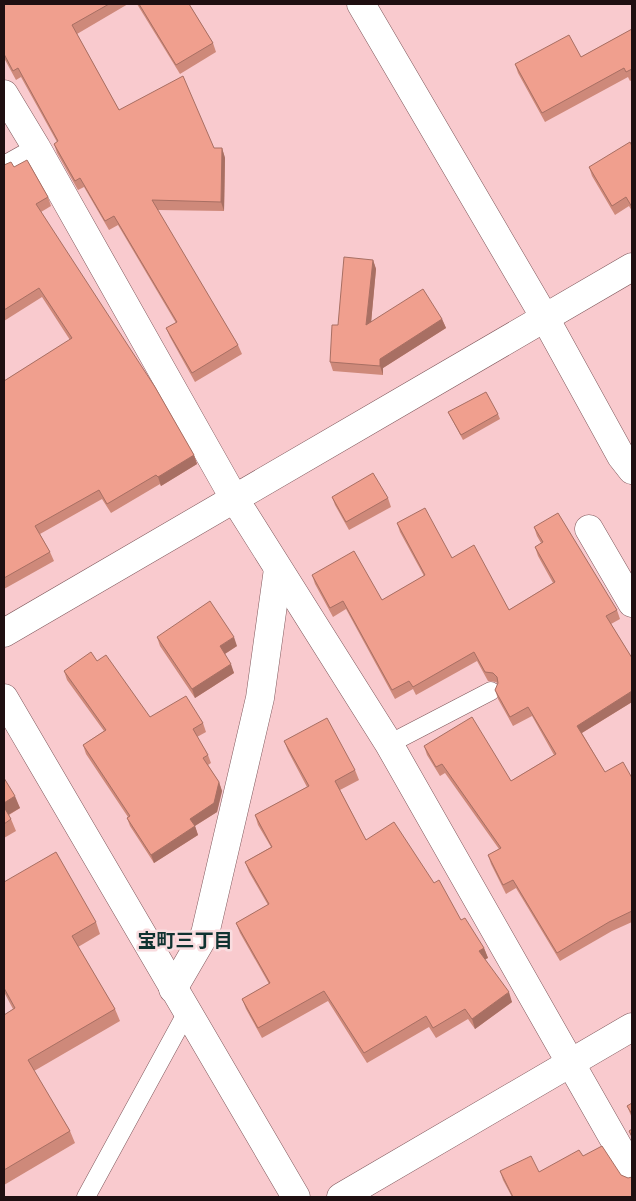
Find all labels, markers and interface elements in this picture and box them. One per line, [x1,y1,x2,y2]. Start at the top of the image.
district label: 宝町三丁目 [137,925,233,954]

